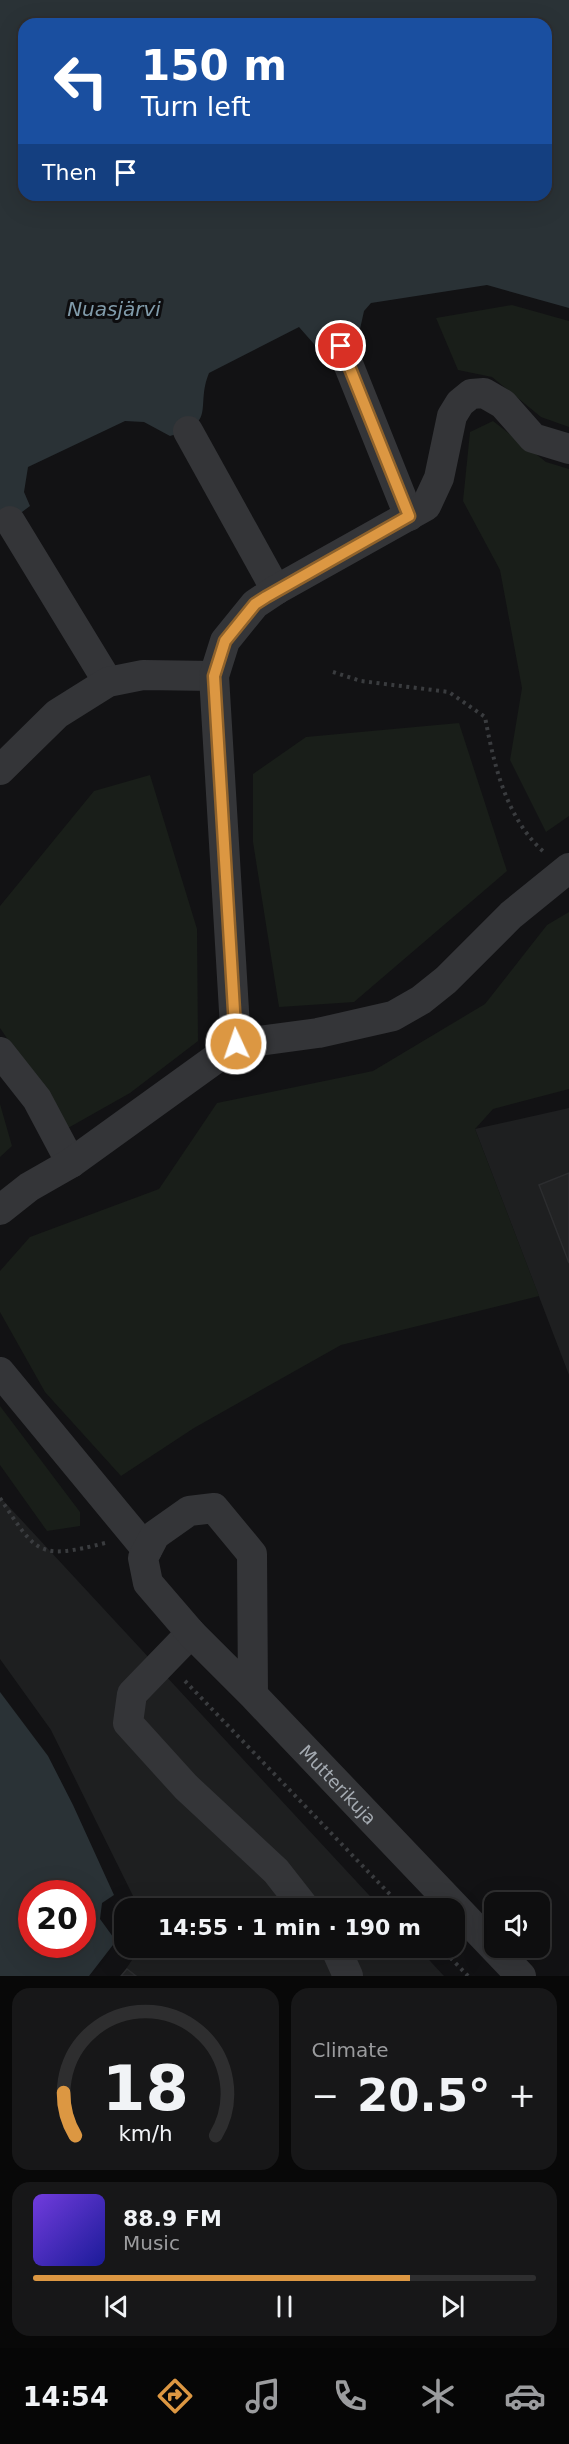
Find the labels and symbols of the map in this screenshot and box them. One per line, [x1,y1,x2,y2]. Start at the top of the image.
water label: Nuasjärvi [67,297,161,321]
pin [315,320,366,371]
position arrow [204,1012,268,1076]
street label: Mutterikuja [295,1740,381,1828]
speed limit sign: 20 [18,1880,96,1958]

